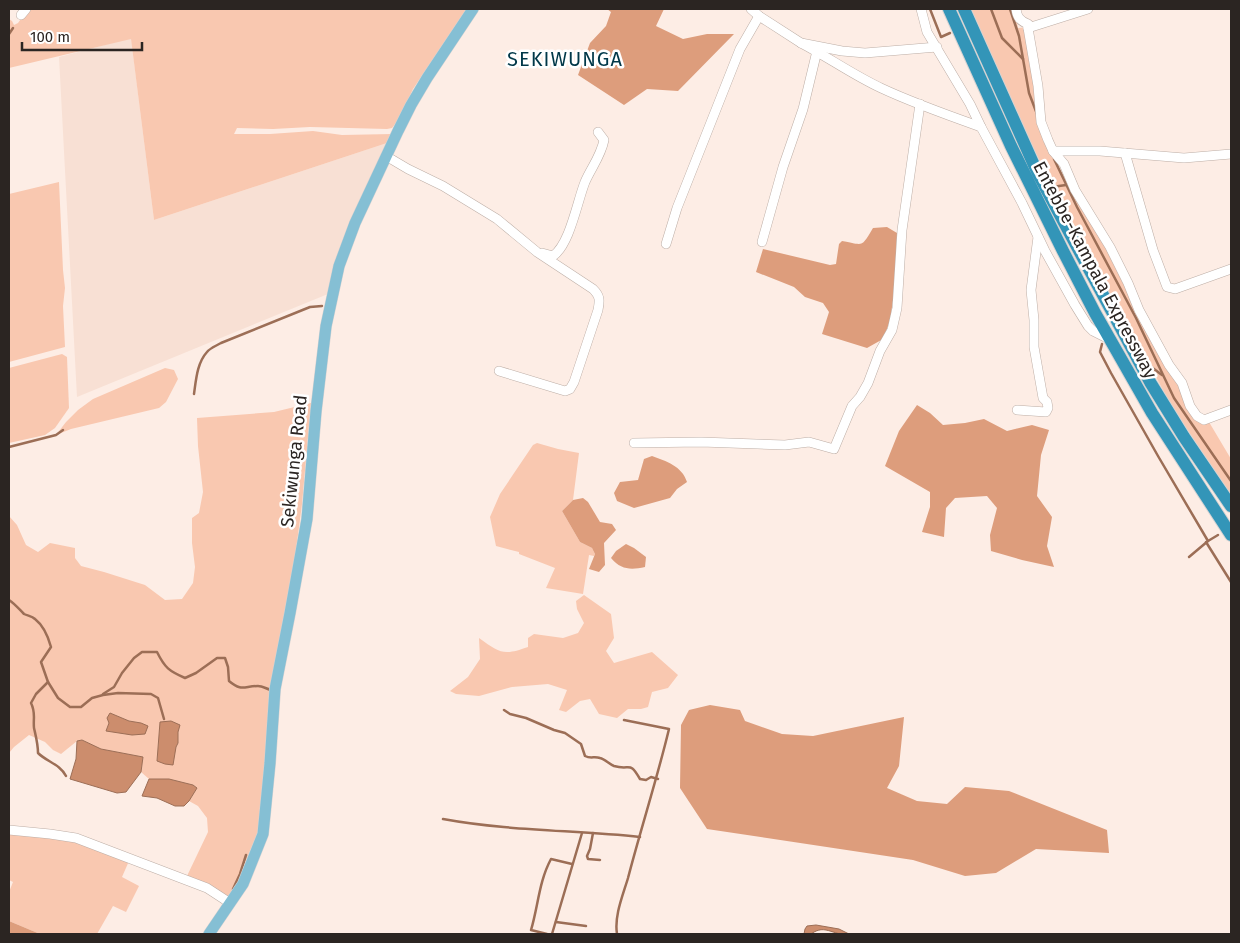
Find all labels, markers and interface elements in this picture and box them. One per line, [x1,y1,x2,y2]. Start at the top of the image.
scale bar [22,20,142,52]
text: 100 m [30,28,70,46]
district label: SEKIWUNGA [507,47,623,71]
street label: Entebbe-Kampala Expressway [1028,158,1162,383]
street label: Sekiwunga Road [276,394,312,528]

